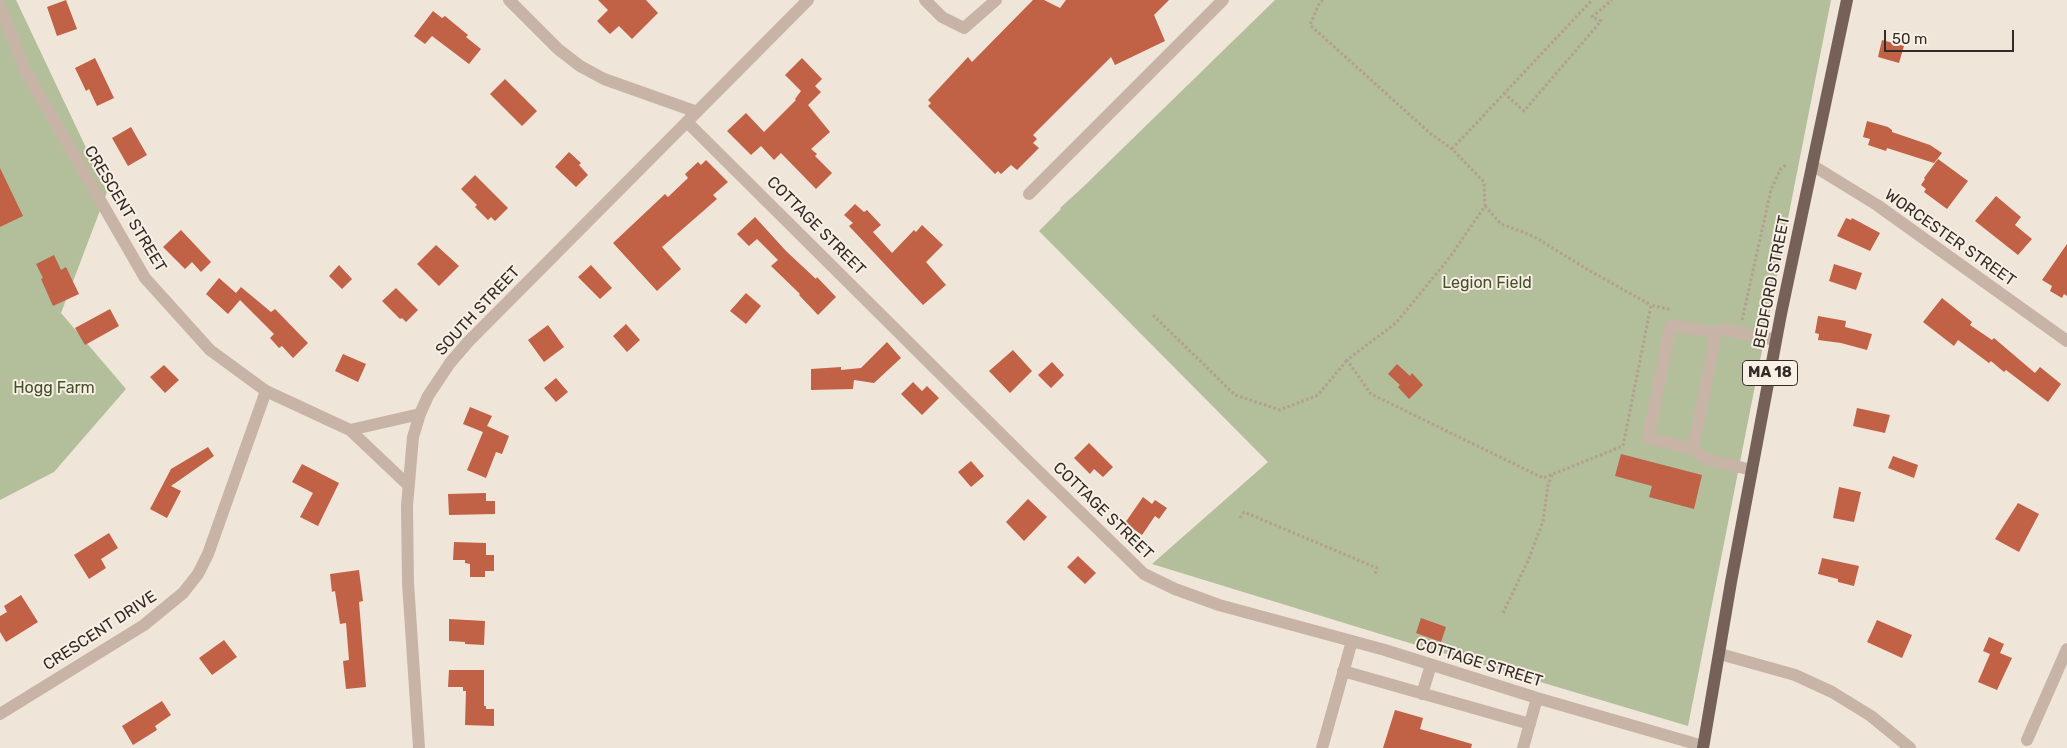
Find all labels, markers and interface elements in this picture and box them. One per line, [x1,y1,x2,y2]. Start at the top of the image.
scale bar [1887,20,2017,52]
text: 50 m [1892,30,1927,48]
street label: CRESCENT STREET [80,142,170,276]
street label: COTTAGE STREET [763,173,869,279]
street label: WORCESTER STREET [1881,185,2019,291]
street label: BEDFORD STREET [1750,214,1794,350]
street label: SOUTH STREET [432,262,524,360]
park label: Legion Field [1442,273,1532,293]
road number: MA 18 [1742,360,1798,386]
park label: Hogg Farm [13,378,95,398]
street label: COTTAGE STREET [1049,458,1157,564]
street label: CRESCENT DRIVE [40,587,160,675]
street label: COTTAGE STREET [1413,635,1545,691]

